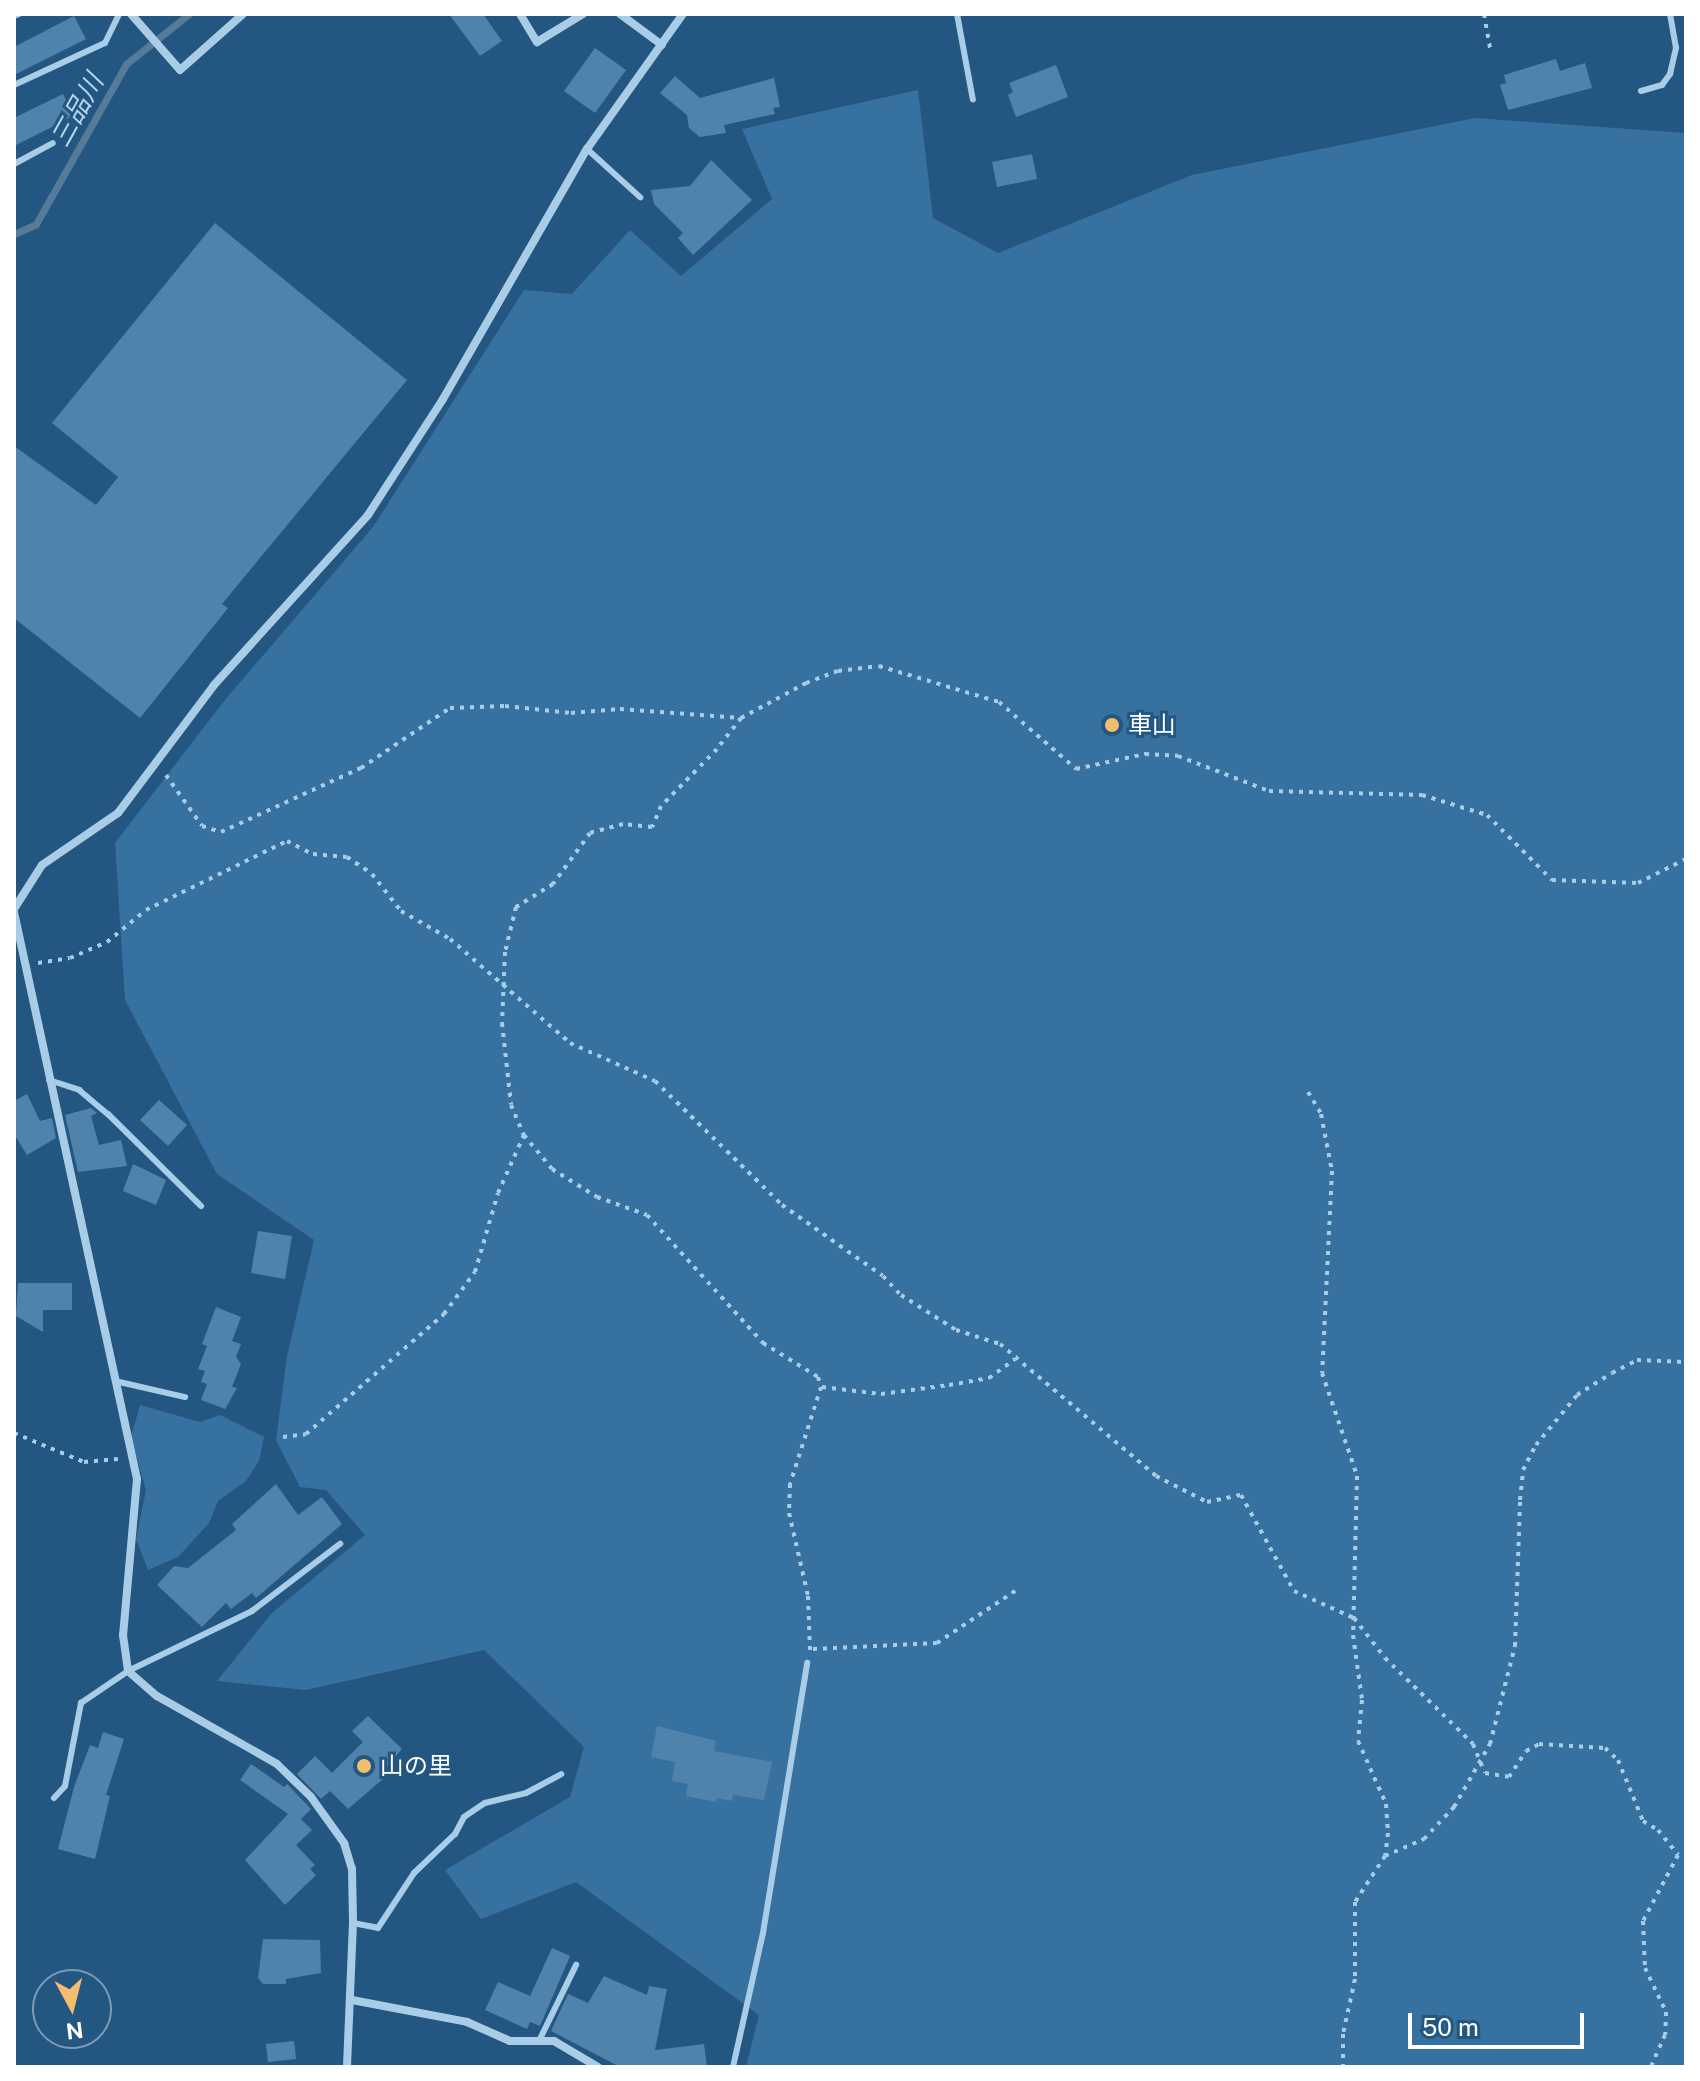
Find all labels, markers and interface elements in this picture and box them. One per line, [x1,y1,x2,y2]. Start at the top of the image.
water label: 三品川 [44,68,110,152]
place label: 車山 [1128,711,1176,739]
marker: 車山 [1103,716,1121,734]
place label: 山の里 [380,1752,452,1780]
marker: 山の里 [355,1757,373,1775]
north arrow [32,1969,112,2049]
scale bar [1412,1997,1588,2047]
text: 50 m [1422,2013,1479,2041]
text: N [65,2017,85,2045]

